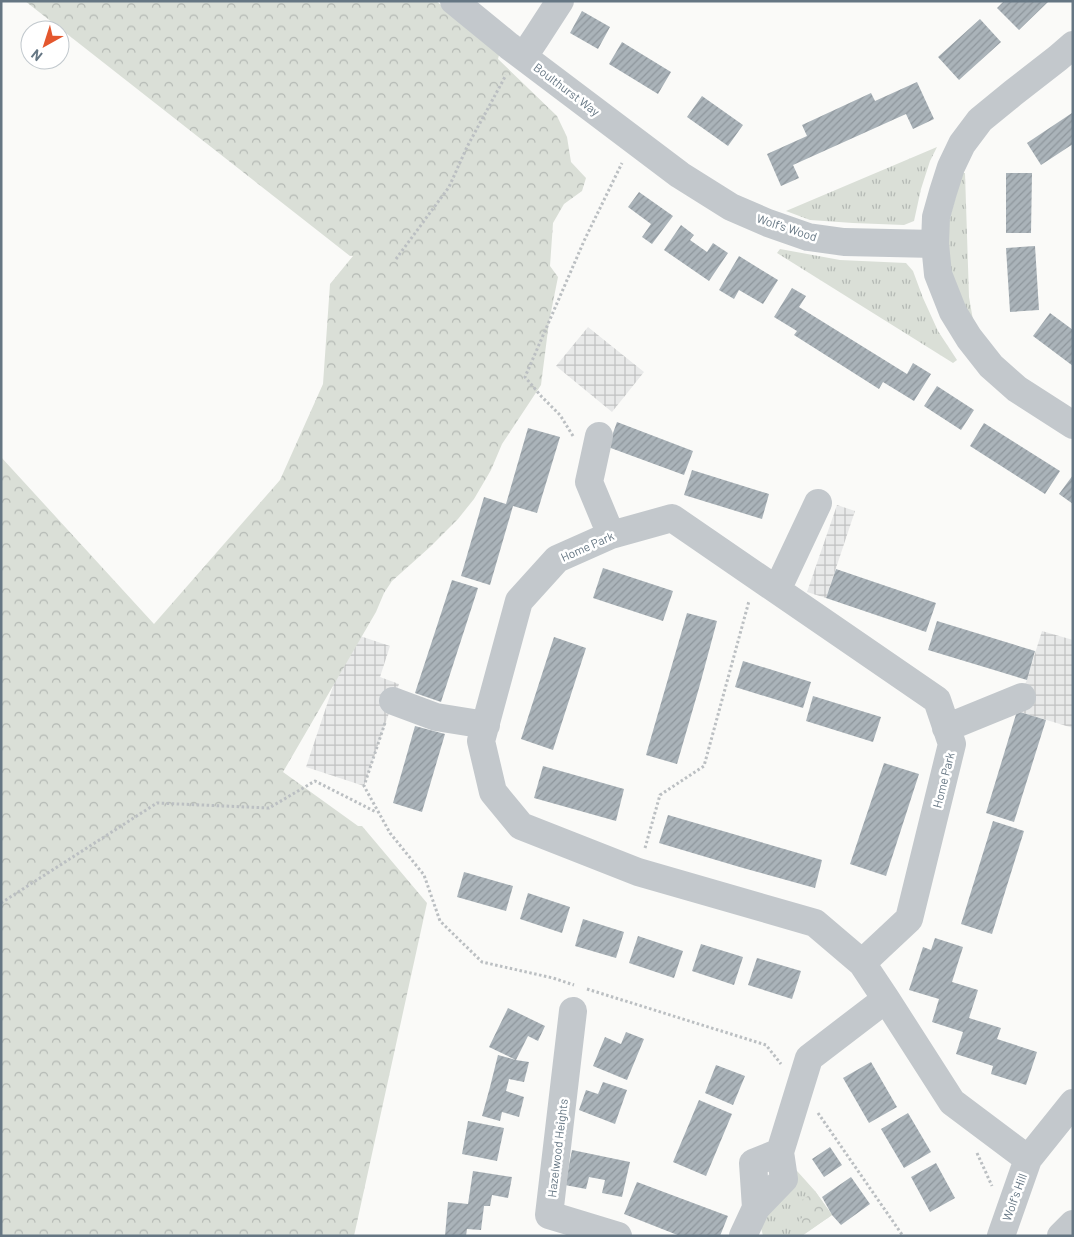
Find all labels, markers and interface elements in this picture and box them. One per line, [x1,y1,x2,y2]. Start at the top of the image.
north arrow [20,20,70,70]
text: N [28,46,45,65]
street label: Boulthurst Way [531,60,603,119]
street label: Wolf's Wood [755,211,819,243]
street label: Home Park [558,528,616,564]
street label: Home Park [929,751,957,809]
street label: Hazelwood Heights [544,1098,570,1198]
street label: Wolf's Hill [999,1171,1029,1223]

